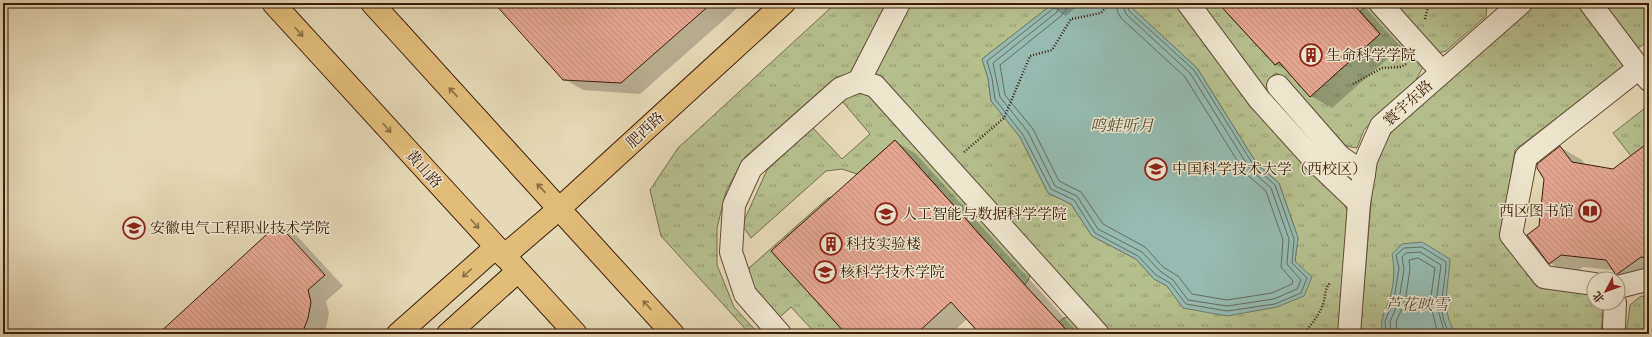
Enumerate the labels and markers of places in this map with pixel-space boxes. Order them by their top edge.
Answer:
building icon: 生命科学学院 [1298,42,1324,68]
place label: 生命科学学院 [1326,46,1416,64]
school or university icon: 中国科学技术大学（西校区） [1143,156,1169,182]
place label: 中国科学技术大学（西校区） [1172,160,1367,178]
library icon: 西区图书馆 [1577,198,1603,224]
school or university icon: 人工智能与数据科学学院 [873,201,899,227]
place label: 西区图书馆 [1499,202,1574,220]
place label: 人工智能与数据科学学院 [902,205,1067,223]
school or university icon: 安徽电气工程职业技术学院 [121,215,147,241]
place label: 安徽电气工程职业技术学院 [150,219,330,237]
building icon: 科技实验楼 [818,231,844,257]
place label: 科技实验楼 [846,235,921,253]
school or university icon: 核科学技术学院 [812,259,838,285]
place label: 核科学技术学院 [840,263,945,281]

